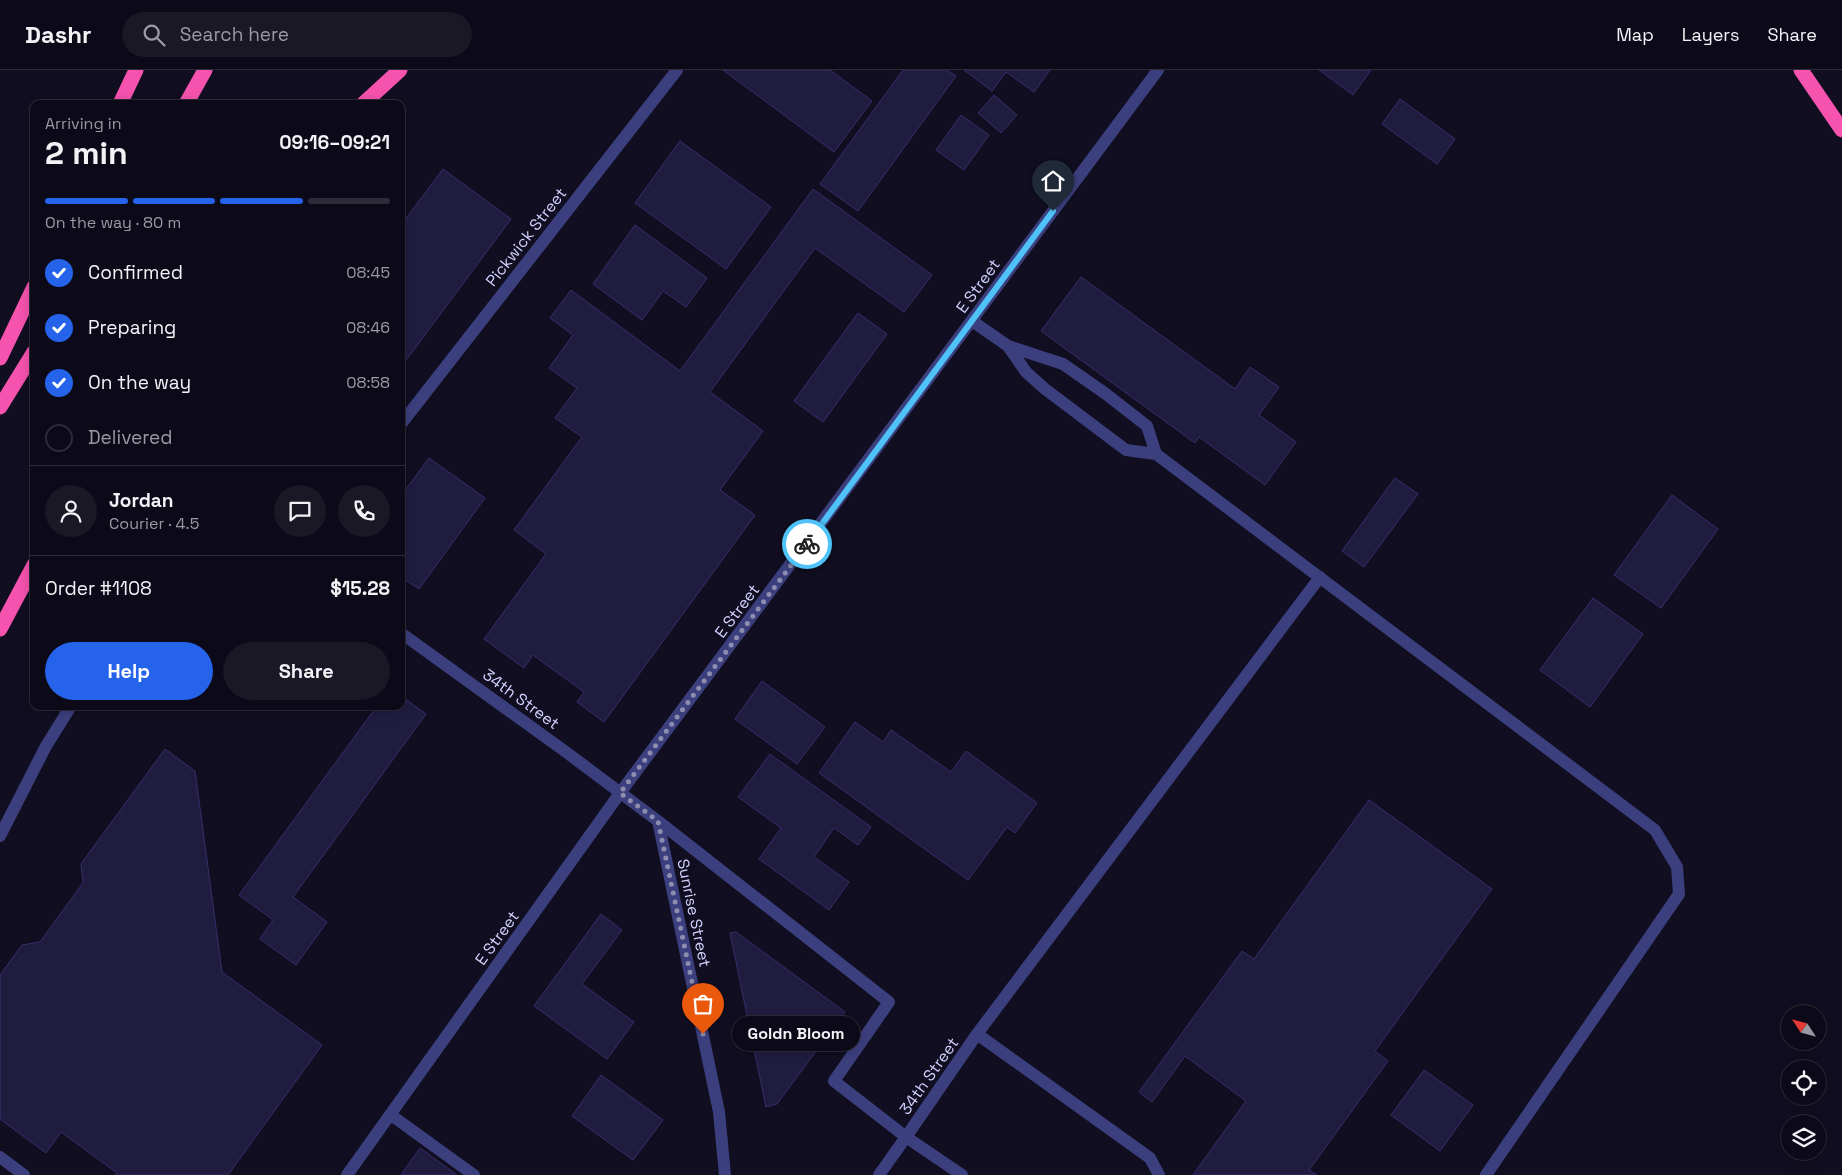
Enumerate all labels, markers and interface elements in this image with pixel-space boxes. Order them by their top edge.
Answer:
search box [122,12,472,57]
text: Dashr [25,19,92,50]
icon: search [140,21,168,49]
text: Search here [180,22,289,47]
text: Map [1616,23,1654,46]
text: Layers [1682,23,1739,46]
text: Share [1767,23,1817,46]
text: Arriving in [45,113,122,134]
text: 09:16–09:21 [279,130,390,155]
text: 2 min [45,133,128,173]
pin [1032,160,1074,211]
icon: home [1039,167,1067,195]
street label: Pickwick Street [481,183,571,291]
text: On the way · 80 m [45,212,181,233]
street label: E Street [951,255,1005,317]
icon: check [45,259,73,287]
text: Confirmed [88,260,183,285]
text: 08:45 [346,262,390,283]
icon: check [45,314,73,342]
text: Preparing [88,315,176,340]
text: 08:46 [346,317,390,338]
icon: check [45,369,73,397]
text: On the way [88,370,191,395]
text: 08:58 [346,372,390,393]
text: Delivered [88,425,173,450]
button: person [45,485,97,537]
button: chat [274,485,326,537]
button: phone [338,485,390,537]
text: Jordan [109,488,174,513]
text: Courier · 4.5 [109,513,199,534]
courier [782,519,832,569]
icon: bike [793,530,821,558]
text: Order #1108 [45,576,152,601]
text: $15.28 [330,576,390,601]
street label: E Street [710,580,764,642]
button: Help [45,642,213,700]
button: Share [223,642,390,700]
street label: 34th Street [478,664,564,734]
street label: Sunrise Street [672,857,716,969]
street label: E Street [470,907,524,969]
pin [682,983,724,1034]
icon: bag [689,990,717,1018]
north arrow [1781,1005,1826,1050]
map controls [1781,1005,1826,1160]
callout: Goldn Bloom [733,1016,860,1052]
text: Goldn Bloom [748,1023,844,1044]
street label: 34th Street [895,1033,963,1119]
button: locate [1781,1060,1826,1105]
button: layers [1781,1115,1826,1160]

